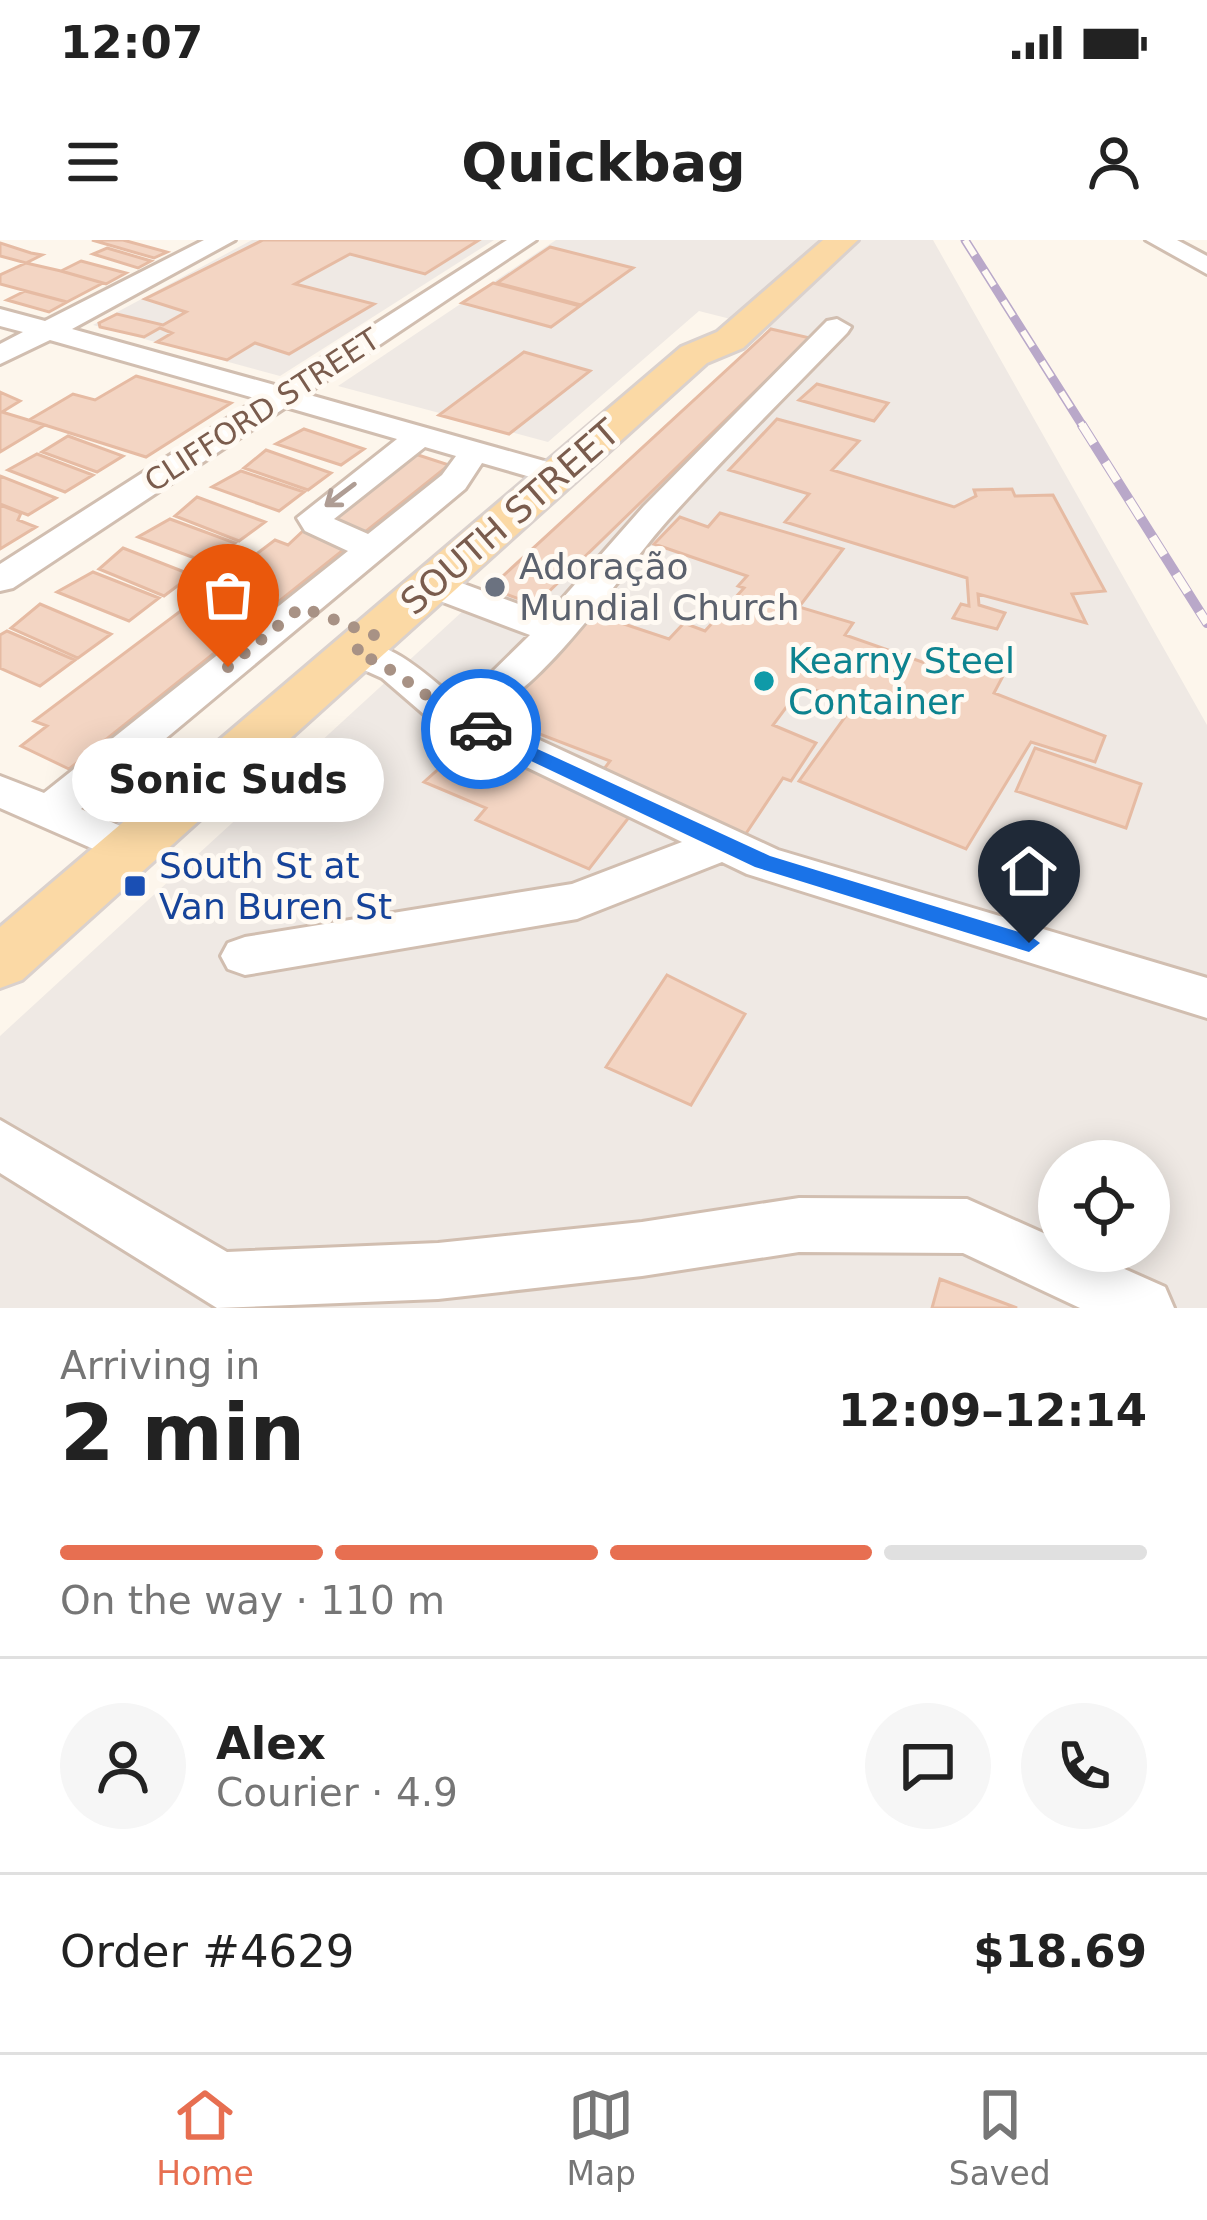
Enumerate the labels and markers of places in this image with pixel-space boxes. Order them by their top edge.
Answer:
pin [177,544,279,667]
place label: Adoração Mundial Church [519,546,799,628]
marker: Adoração Mundial Church [482,574,508,600]
place label: Kearny Steel Container [788,640,1015,722]
marker: Kearny Steel Container [751,668,777,694]
callout: Sonic Suds [72,739,384,823]
pin [978,820,1080,943]
place label: South St at Van Buren St [159,845,392,927]
marker: South St at Van Buren St [122,873,148,899]

